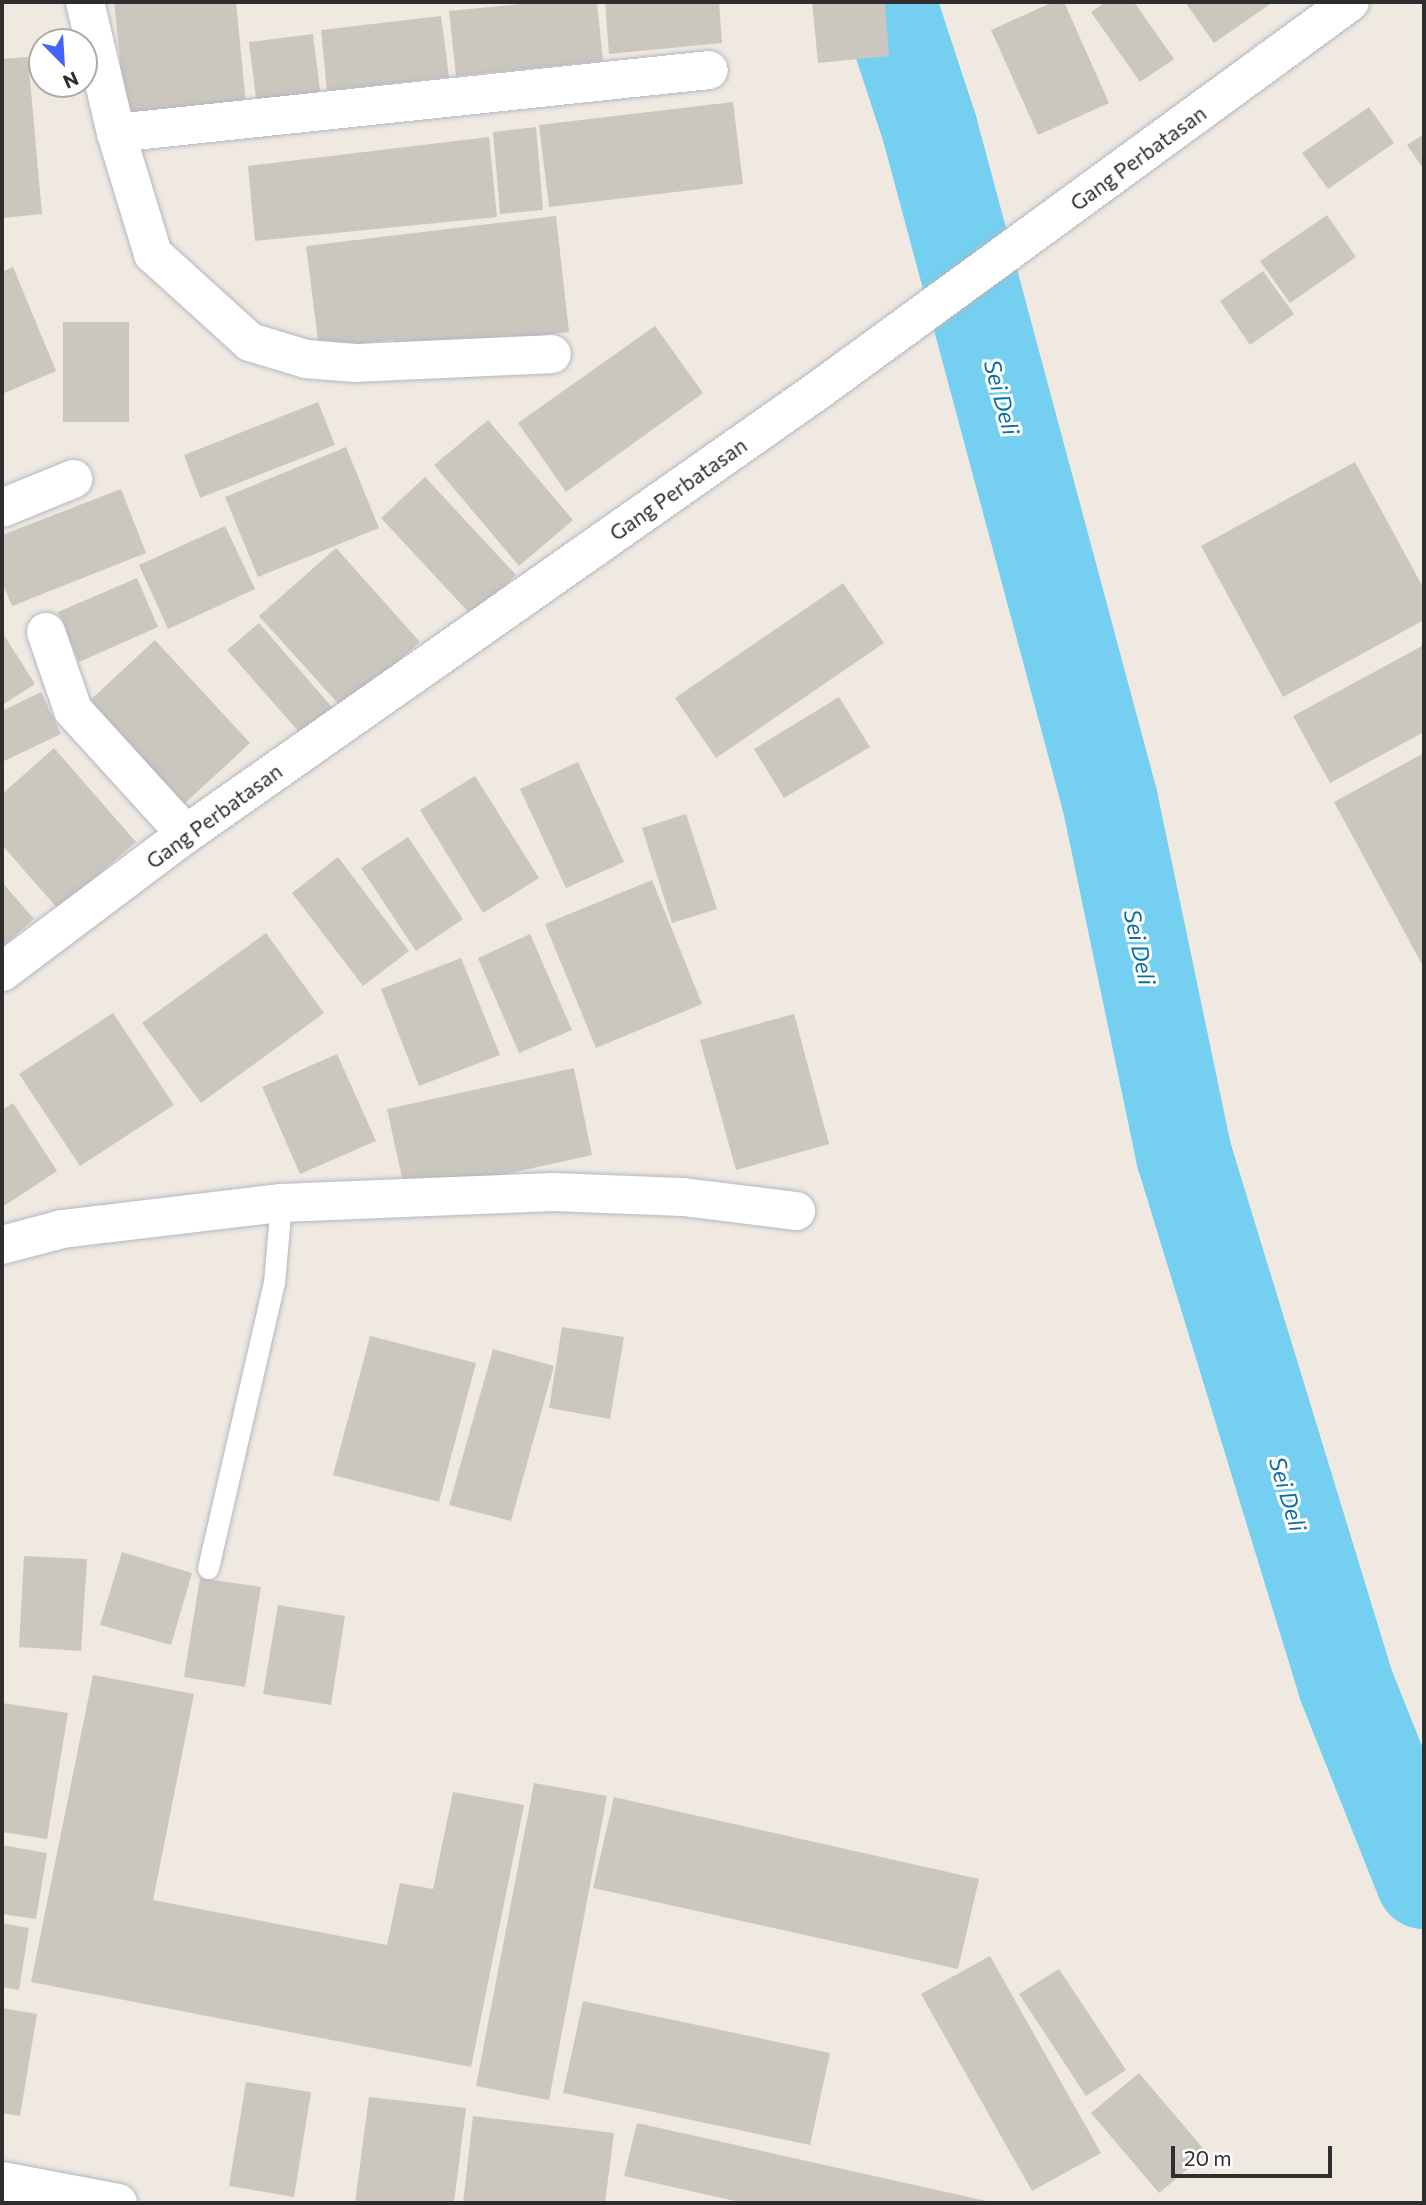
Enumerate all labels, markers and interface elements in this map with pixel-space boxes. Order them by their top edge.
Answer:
north arrow [28,28,98,98]
text: N [60,67,82,94]
street label: Gang Perbatasan [1065,100,1211,216]
water label: Sei Deli [979,356,1025,438]
street label: Gang Perbatasan [605,432,751,546]
street label: Gang Perbatasan [141,758,287,874]
water label: Sei Deli [1119,907,1161,987]
water label: Sei Deli [1264,1453,1312,1535]
scale bar [1174,2132,1335,2176]
text: 20 m [1184,2145,1232,2170]

